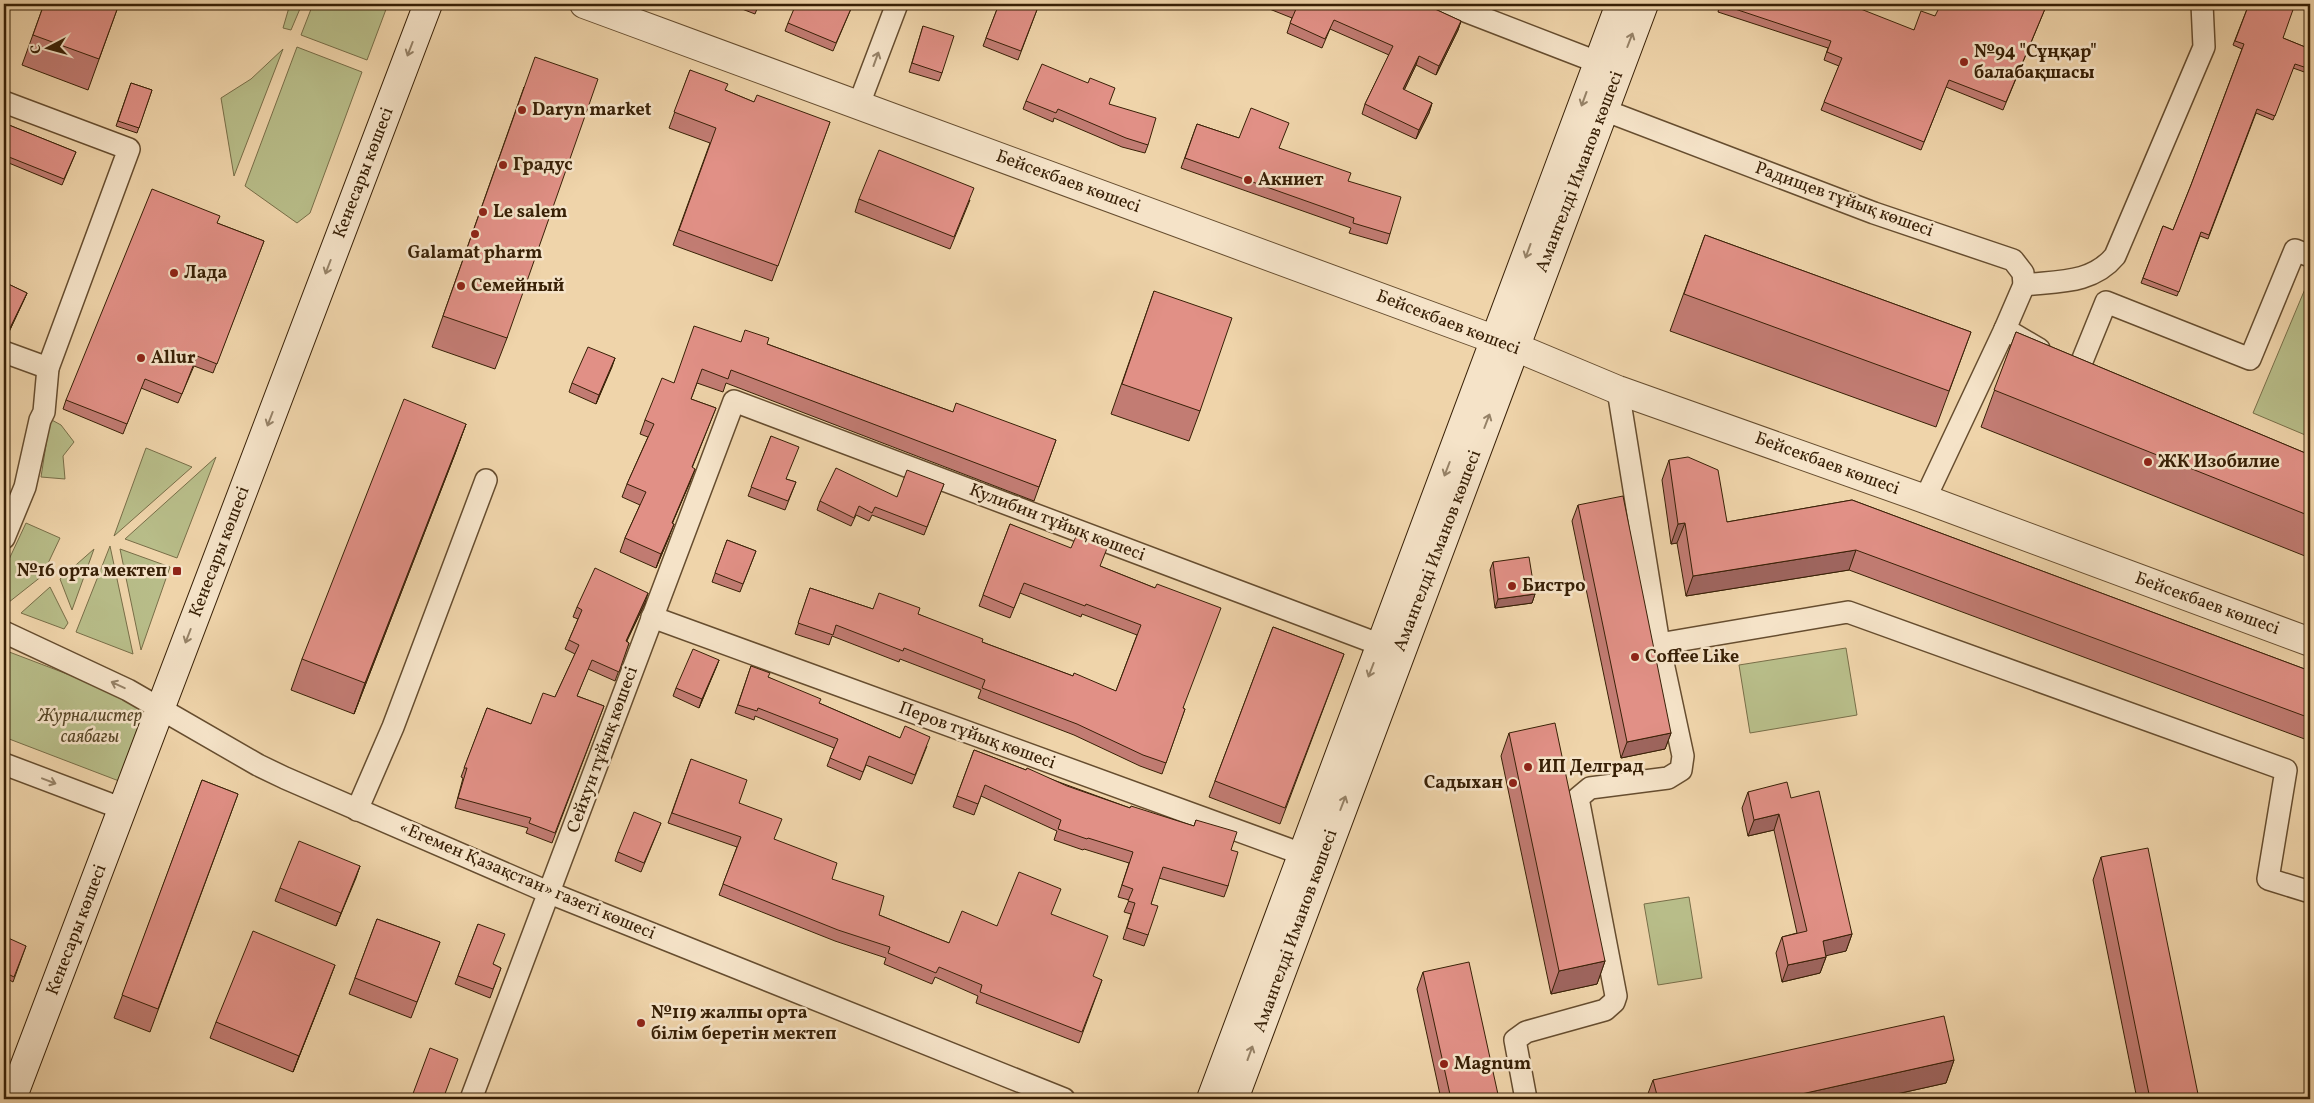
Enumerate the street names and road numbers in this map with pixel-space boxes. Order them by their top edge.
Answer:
street label: Амангелді Иманов көшесі [1530,68,1630,276]
street label: Кенесары көшесі [328,104,400,242]
street label: Бейсекбаев көшесі [992,144,1144,220]
street label: Радищев тұйық көшесі [1751,156,1937,244]
street label: Бейсекбаев көшесі [1372,284,1524,362]
street label: Бейсекбаев көшесі [1751,426,1903,502]
street label: Амангелді Иманов көшесі [1388,447,1488,655]
street label: Кулибин тұйық көшесі [965,478,1149,568]
street label: Кенесары көшесі [184,483,256,621]
street label: Бейсекбаев көшесі [2131,566,2283,642]
street label: Сейхун тұйық көшесі [561,663,645,837]
street label: Перов тұйық көшесі [895,696,1059,776]
street label: «Егемен Қазақстан» газеті көшесі [395,816,659,946]
street label: Амангелді Иманов көшесі [1248,826,1344,1036]
street label: Кенесары көшесі [41,861,113,999]

